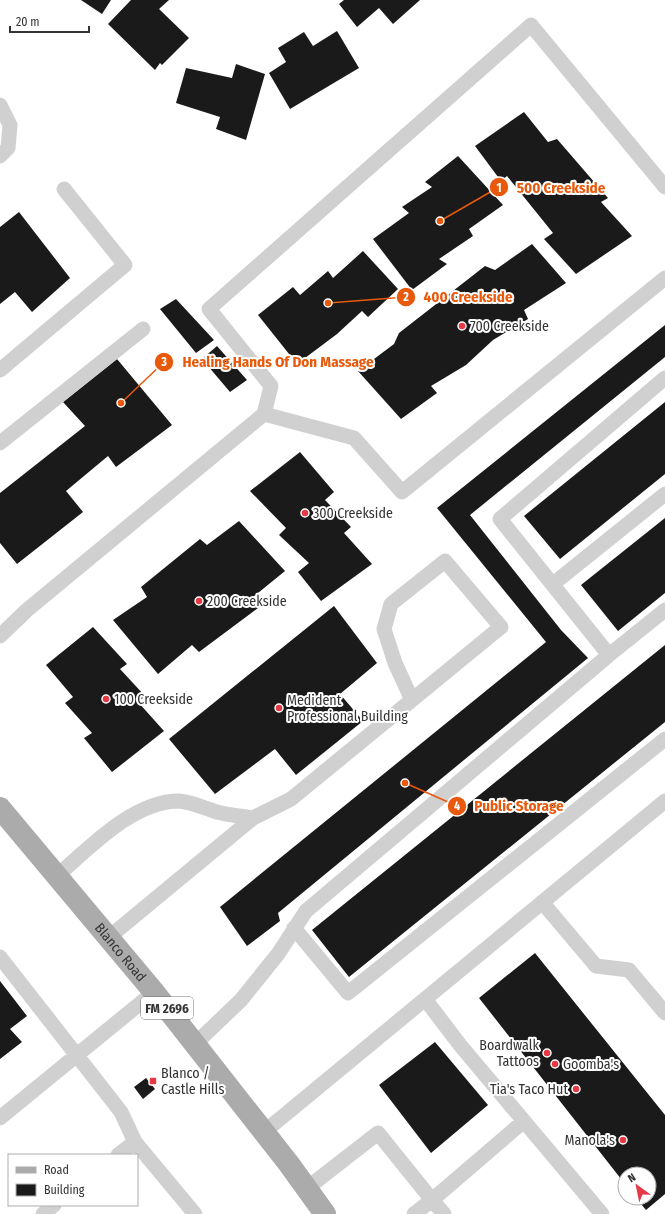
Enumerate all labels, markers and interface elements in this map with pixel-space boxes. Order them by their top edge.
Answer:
scale bar [10,8,89,34]
text: 20 m [16,15,40,29]
callout: 500 Creekside [489,174,614,201]
text: 500 Creekside [517,179,606,197]
text: 1 [496,181,502,195]
callout: 400 Creekside [396,283,521,310]
text: 400 Creekside [424,288,513,306]
text: 2 [402,290,409,304]
place label: 700 Creekside [470,318,549,335]
marker: 700 Creekside [457,321,467,331]
callout: Healing Hands Of Don Massage [154,348,381,375]
text: Healing Hands Of Don Massage [182,353,374,371]
text: 3 [160,355,167,369]
place label: 300 Creekside [313,505,393,522]
marker: 300 Creekside [300,508,310,518]
place label: 200 Creekside [207,593,287,610]
marker: 200 Creekside [194,596,204,606]
place label: 100 Creekside [114,691,193,708]
place label: Medident Professional Building [287,692,408,725]
marker: 100 Creekside [101,694,111,704]
marker: Medident Professional Building [274,703,284,713]
callout: Public Storage [447,792,572,819]
text: Public Storage [474,797,564,815]
text: 4 [454,799,460,813]
street label: Blanco Road [91,919,150,985]
road number: FM 2696 [141,997,193,1019]
place label: Boardwalk Tattoos [479,1037,539,1070]
marker: Boardwalk Tattoos [542,1048,552,1058]
place label: Goomba's [563,1056,619,1073]
marker: Goomba's [550,1059,560,1069]
place label: Blanco / Castle Hills [161,1065,224,1098]
marker: Blanco / Castle Hills [148,1076,158,1086]
place label: Tia's Taco Hut [490,1081,568,1098]
marker: Tia's Taco Hut [571,1084,581,1094]
place label: Manola's [564,1132,615,1149]
marker: Manola's [618,1135,628,1145]
legend [8,1154,138,1206]
text: Road [44,1163,69,1177]
north arrow [617,1166,657,1206]
text: N [626,1171,638,1185]
text: Building [44,1183,85,1197]

